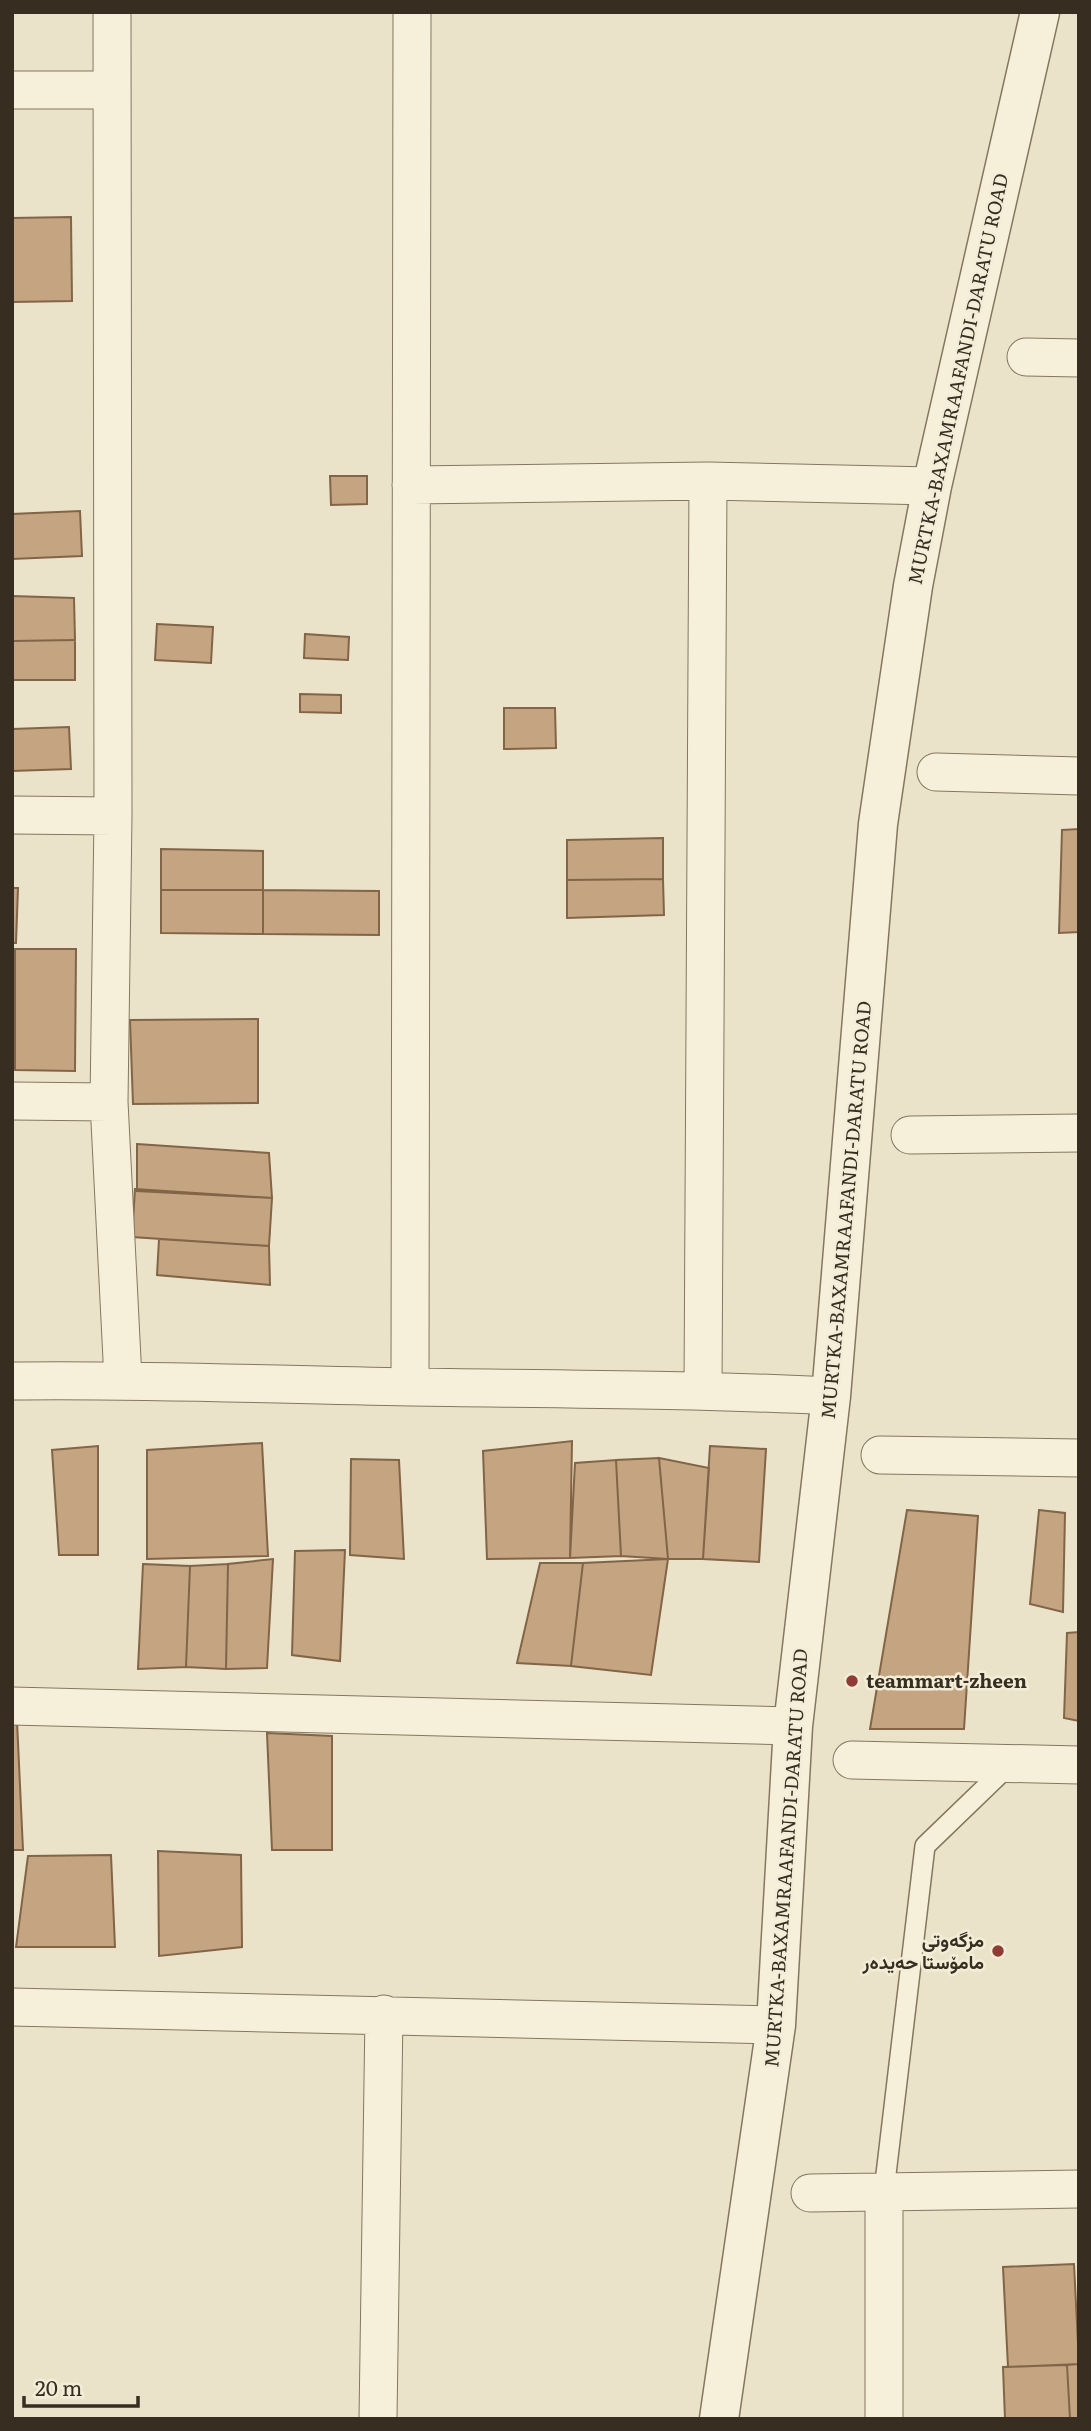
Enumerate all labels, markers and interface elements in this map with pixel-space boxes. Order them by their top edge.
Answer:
street label: MURTKA-BAXAMRAAFANDI-DARATU ROAD [900,171,1014,587]
street label: MURTKA-BAXAMRAAFANDI-DARATU ROAD [813,1000,877,1420]
street label: MURTKA-BAXAMRAAFANDI-DARATU ROAD [756,1648,814,2068]
place label: teammart-zheen [866,1666,1027,1694]
marker: teammart-zheen [844,1673,860,1689]
place label: مزگەوتی مامۆستا حەیدەر [862,1925,984,1975]
marker: مزگەوتی مامۆستا حەیدەر [990,1943,1006,1959]
scale bar [24,2364,138,2408]
text: 20 m [35,2371,82,2402]

